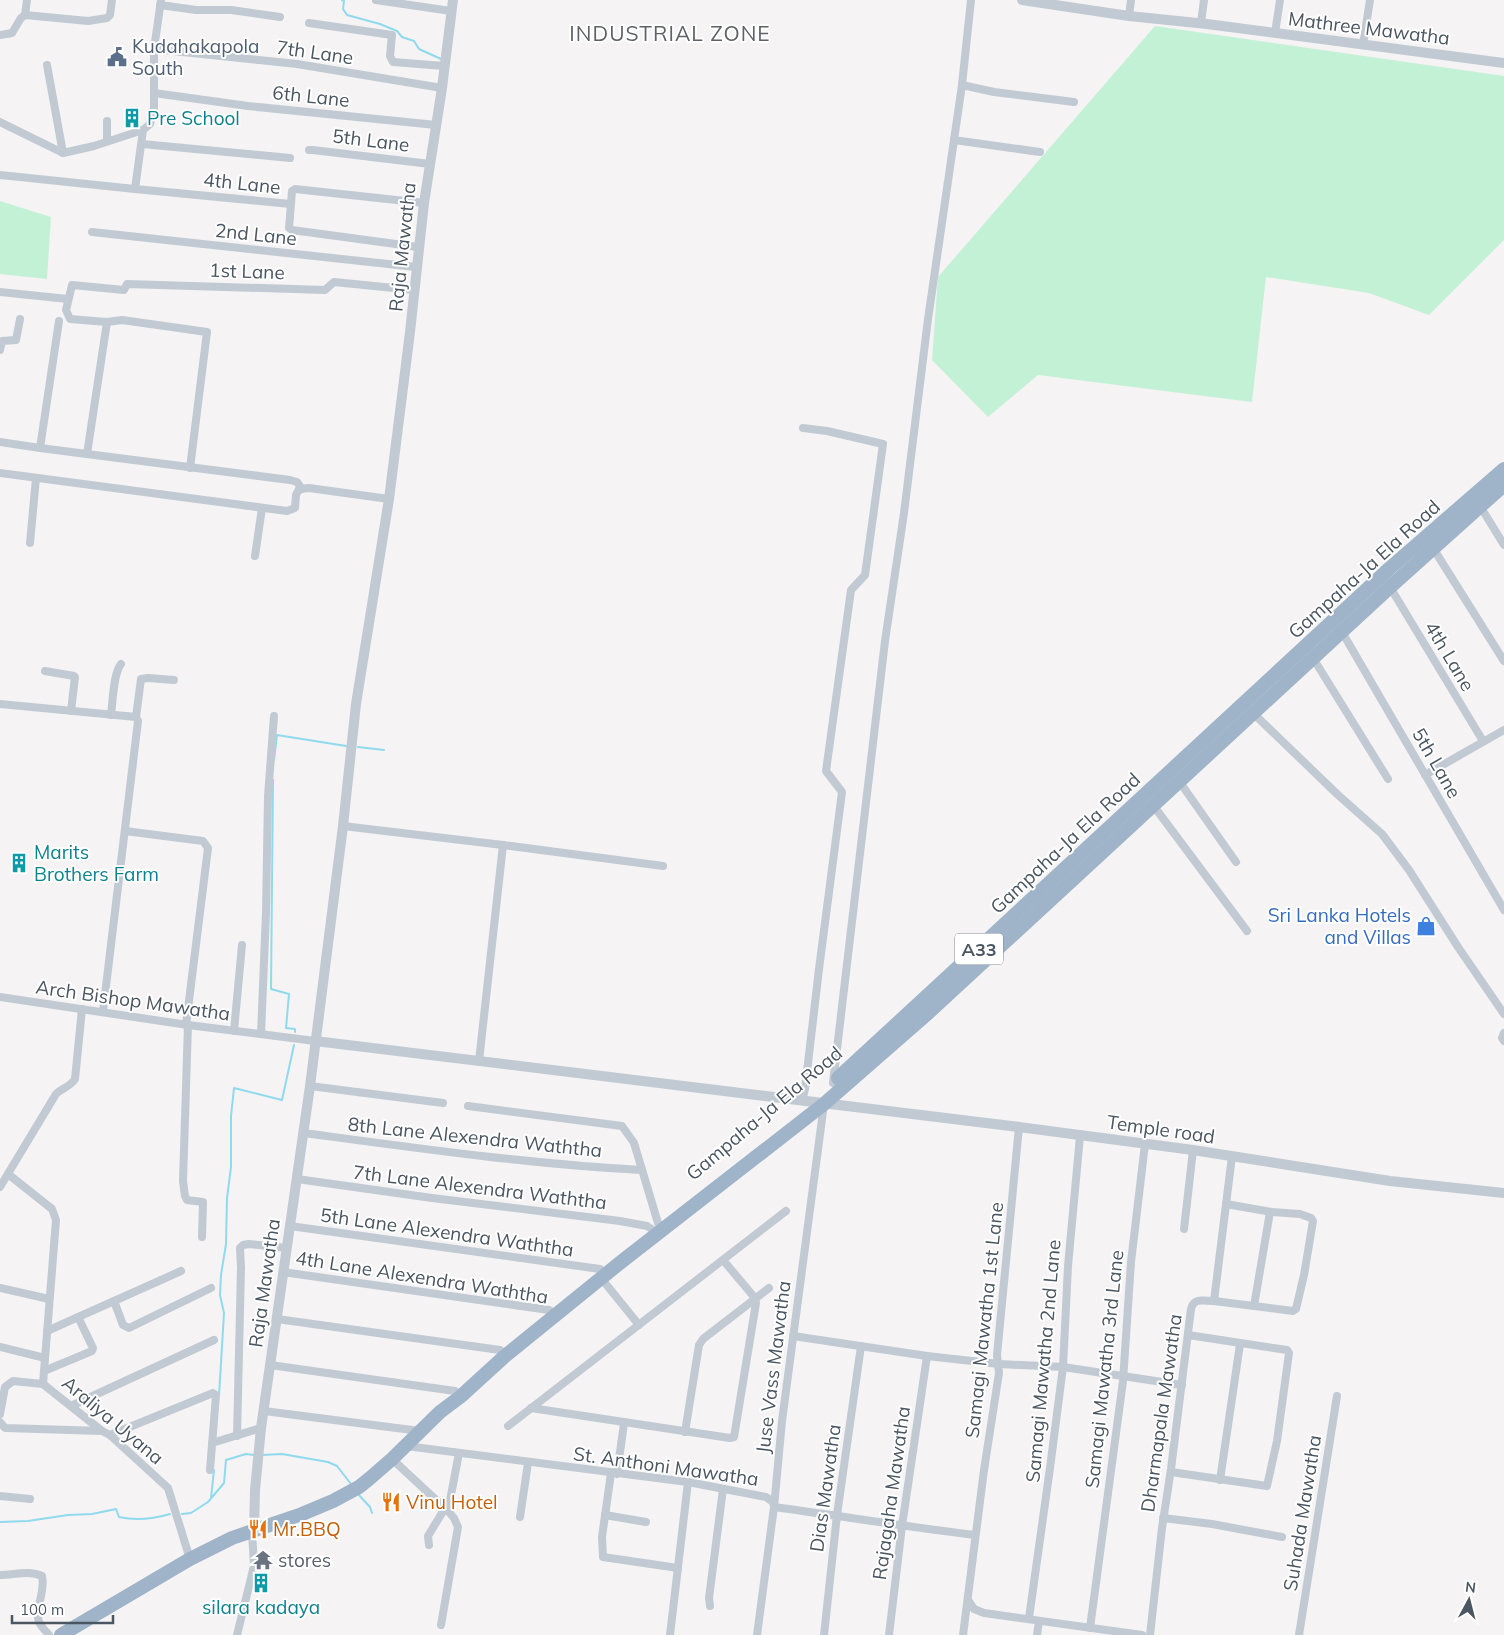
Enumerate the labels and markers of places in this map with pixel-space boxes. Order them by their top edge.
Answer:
place label: Kudahakapola South [132,34,259,80]
public building icon: Kudahakapola South [106,46,128,68]
place label: Pre School [147,106,240,130]
building icon: Pre School [121,107,143,129]
place label: Marits Brothers Farm [34,840,159,886]
building icon: Marits Brothers Farm [8,852,30,874]
place label: Sri Lanka Hotels and Villas [1268,903,1411,949]
shop icon: Sri Lanka Hotels and Villas [1415,915,1437,937]
place label: Vinu Hotel [406,1490,498,1514]
restaurant icon: Vinu Hotel [380,1491,402,1513]
place label: Mr.BBQ [273,1517,341,1541]
restaurant icon: Mr.BBQ [247,1518,269,1540]
place label: stores [278,1548,331,1572]
temple icon: stores [252,1549,274,1571]
building icon: silara kadaya [250,1572,272,1594]
place label: silara kadaya [202,1595,320,1619]

